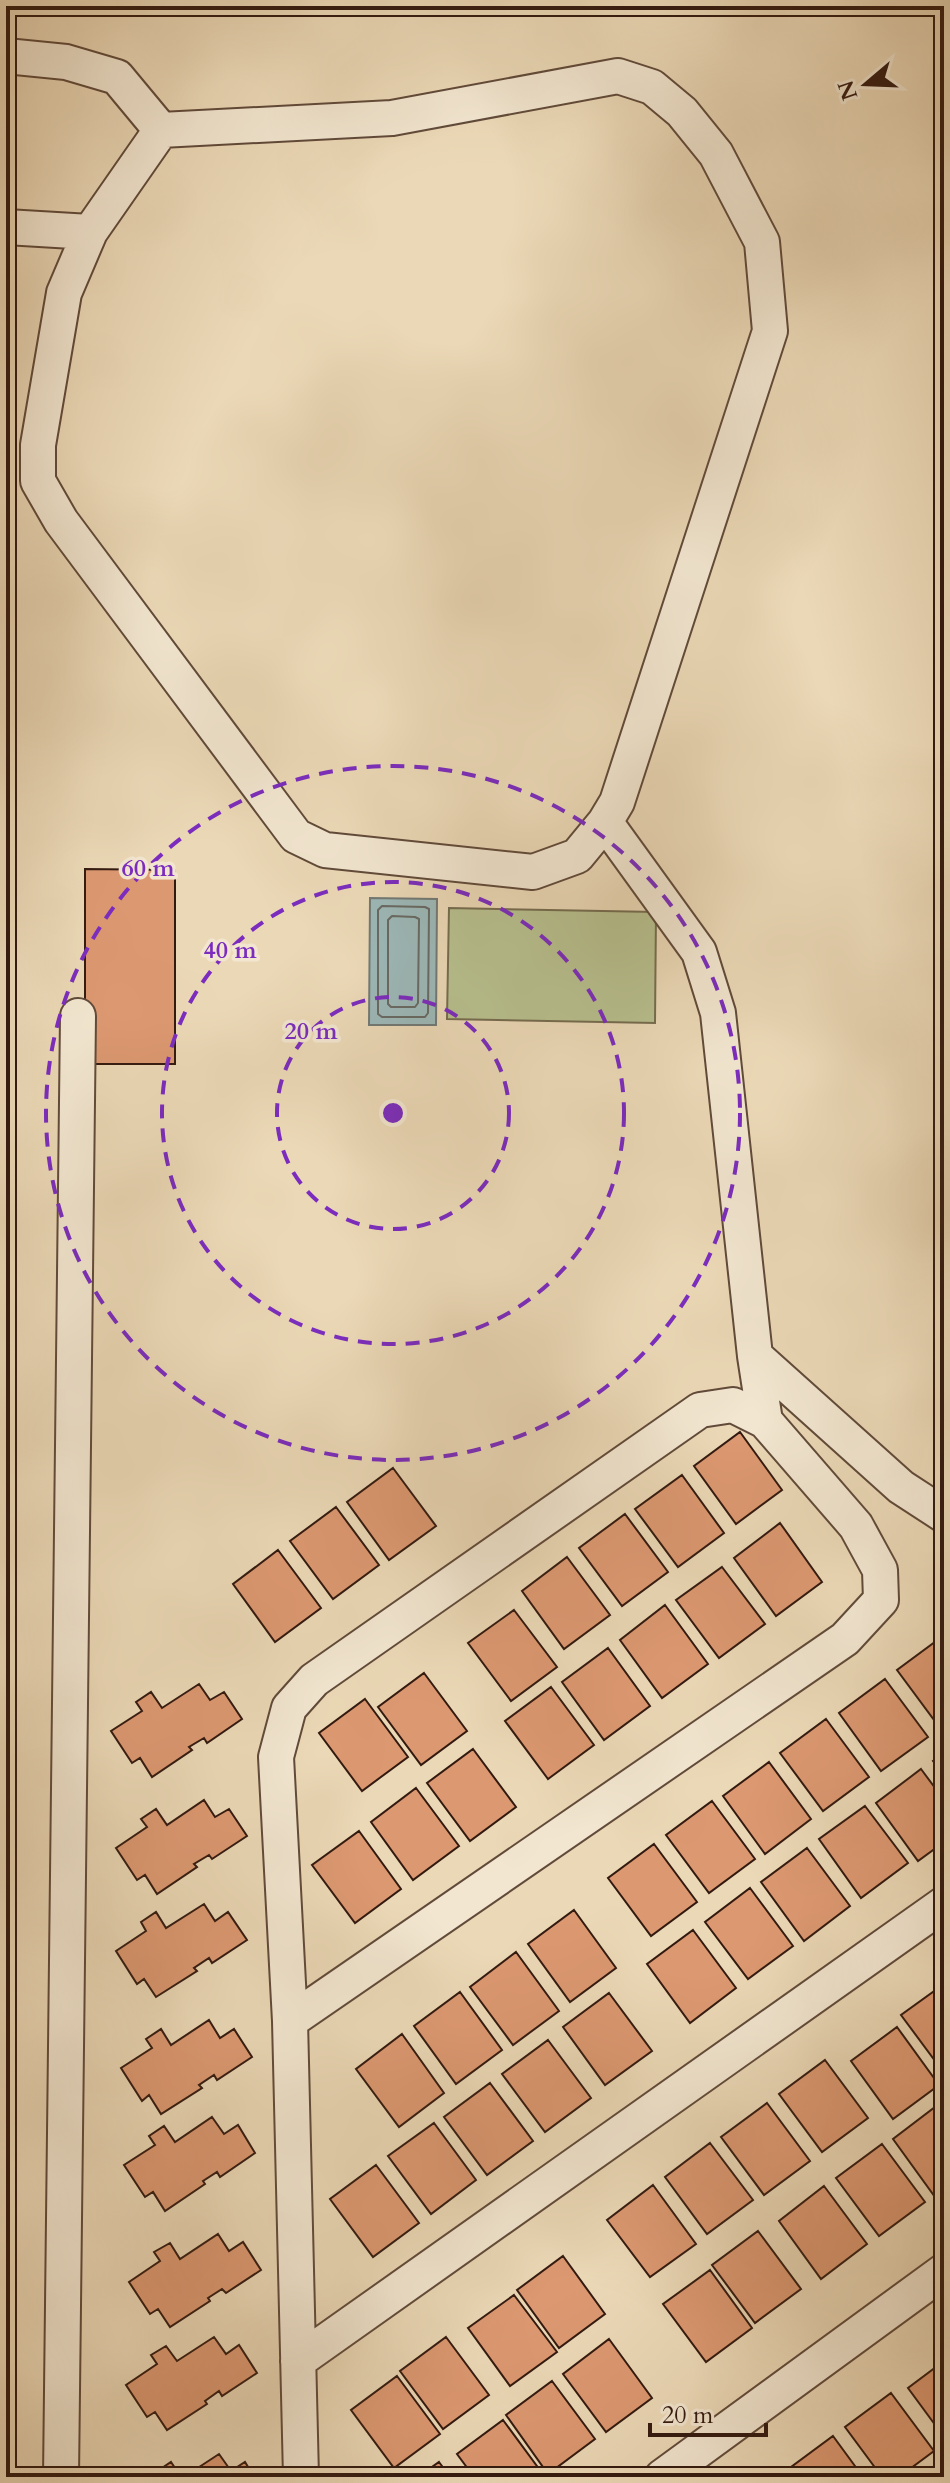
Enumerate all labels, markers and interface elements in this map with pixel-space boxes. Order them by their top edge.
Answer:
north arrow [826,44,906,124]
text: N [831,76,865,104]
text: 60 m [121,852,175,885]
text: 40 m [203,934,257,967]
text: 20 m [284,1015,338,1048]
centre of rings [379,1099,407,1127]
scale bar [650,2387,766,2437]
text: 20 m [662,2399,714,2432]

